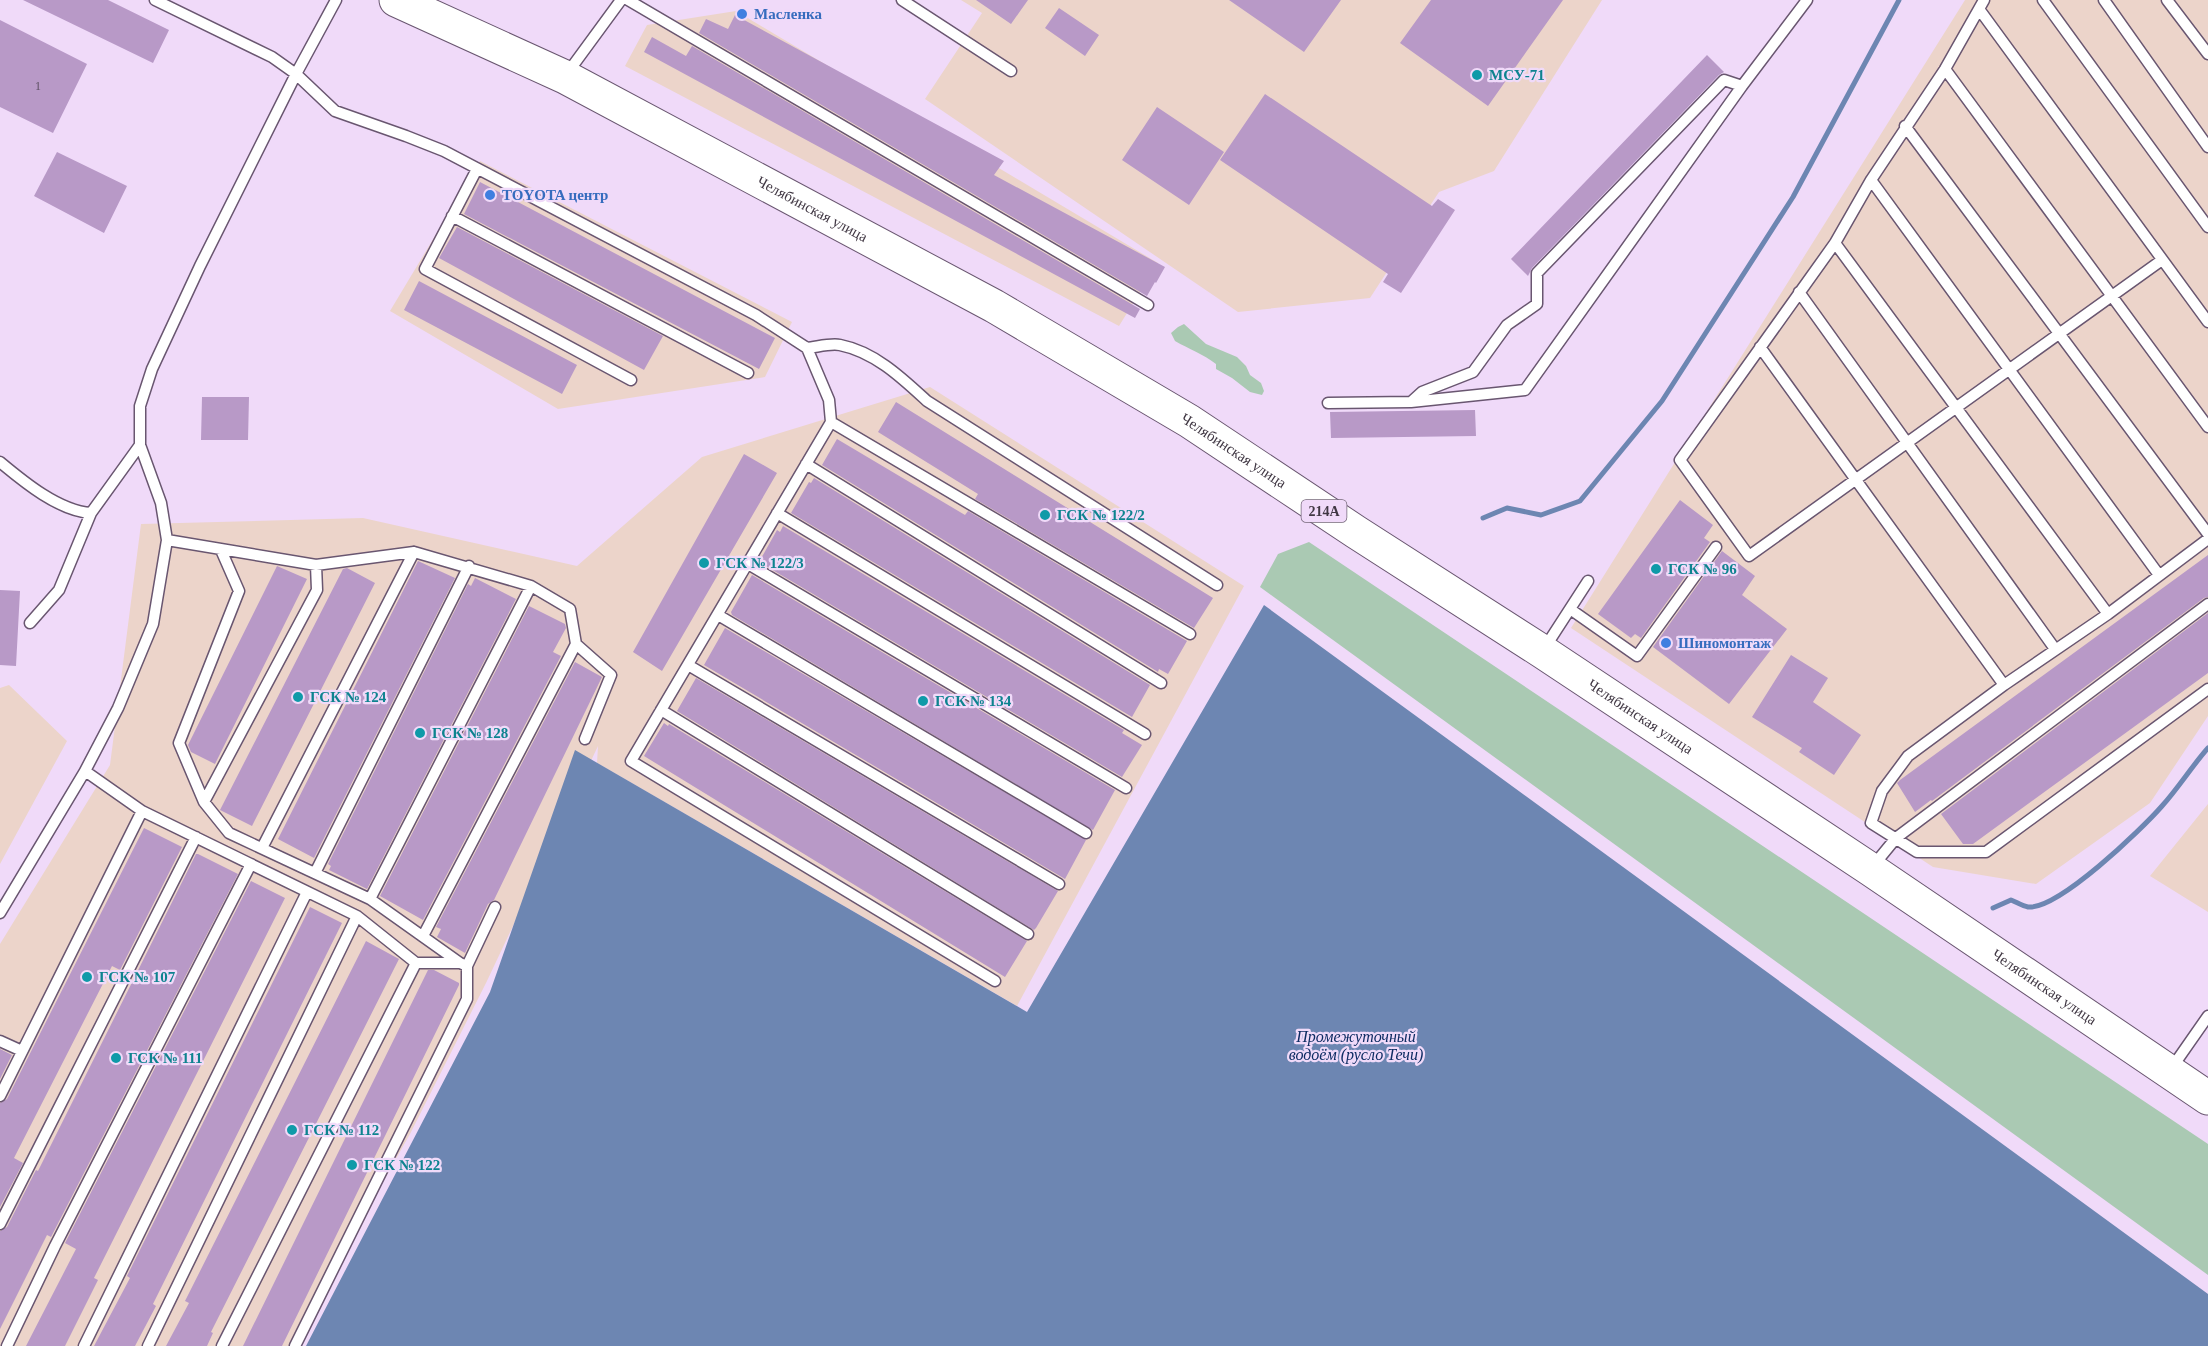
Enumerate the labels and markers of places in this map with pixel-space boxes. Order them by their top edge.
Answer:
place label: Масленка [754,6,822,22]
marker: Масленка [735,7,749,21]
place label: МСУ-71 [1489,67,1545,83]
marker: МСУ-71 [1470,68,1484,82]
place label: TOYOTA центр [502,187,608,203]
marker: TOYOTA центр [483,188,497,202]
place label: ГСК № 122/2 [1057,507,1145,523]
marker: ГСК № 122/2 [1038,508,1052,522]
place label: ГСК № 122/3 [716,555,804,571]
marker: ГСК № 122/3 [697,556,711,570]
place label: ГСК № 96 [1668,561,1737,577]
marker: ГСК № 96 [1649,562,1663,576]
place label: Шиномонтаж [1678,635,1771,651]
marker: Шиномонтаж [1659,636,1673,650]
place label: ГСК № 124 [310,689,387,705]
marker: ГСК № 124 [291,690,305,704]
place label: ГСК № 134 [935,693,1012,709]
marker: ГСК № 134 [916,694,930,708]
place label: ГСК № 128 [432,725,508,741]
marker: ГСК № 128 [413,726,427,740]
place label: ГСК № 107 [99,969,176,985]
marker: ГСК № 107 [80,970,94,984]
place label: ГСК № 111 [128,1050,202,1066]
marker: ГСК № 111 [109,1051,123,1065]
place label: ГСК № 112 [304,1122,379,1138]
marker: ГСК № 112 [285,1123,299,1137]
place label: ГСК № 122 [364,1157,440,1173]
marker: ГСК № 122 [345,1158,359,1172]

